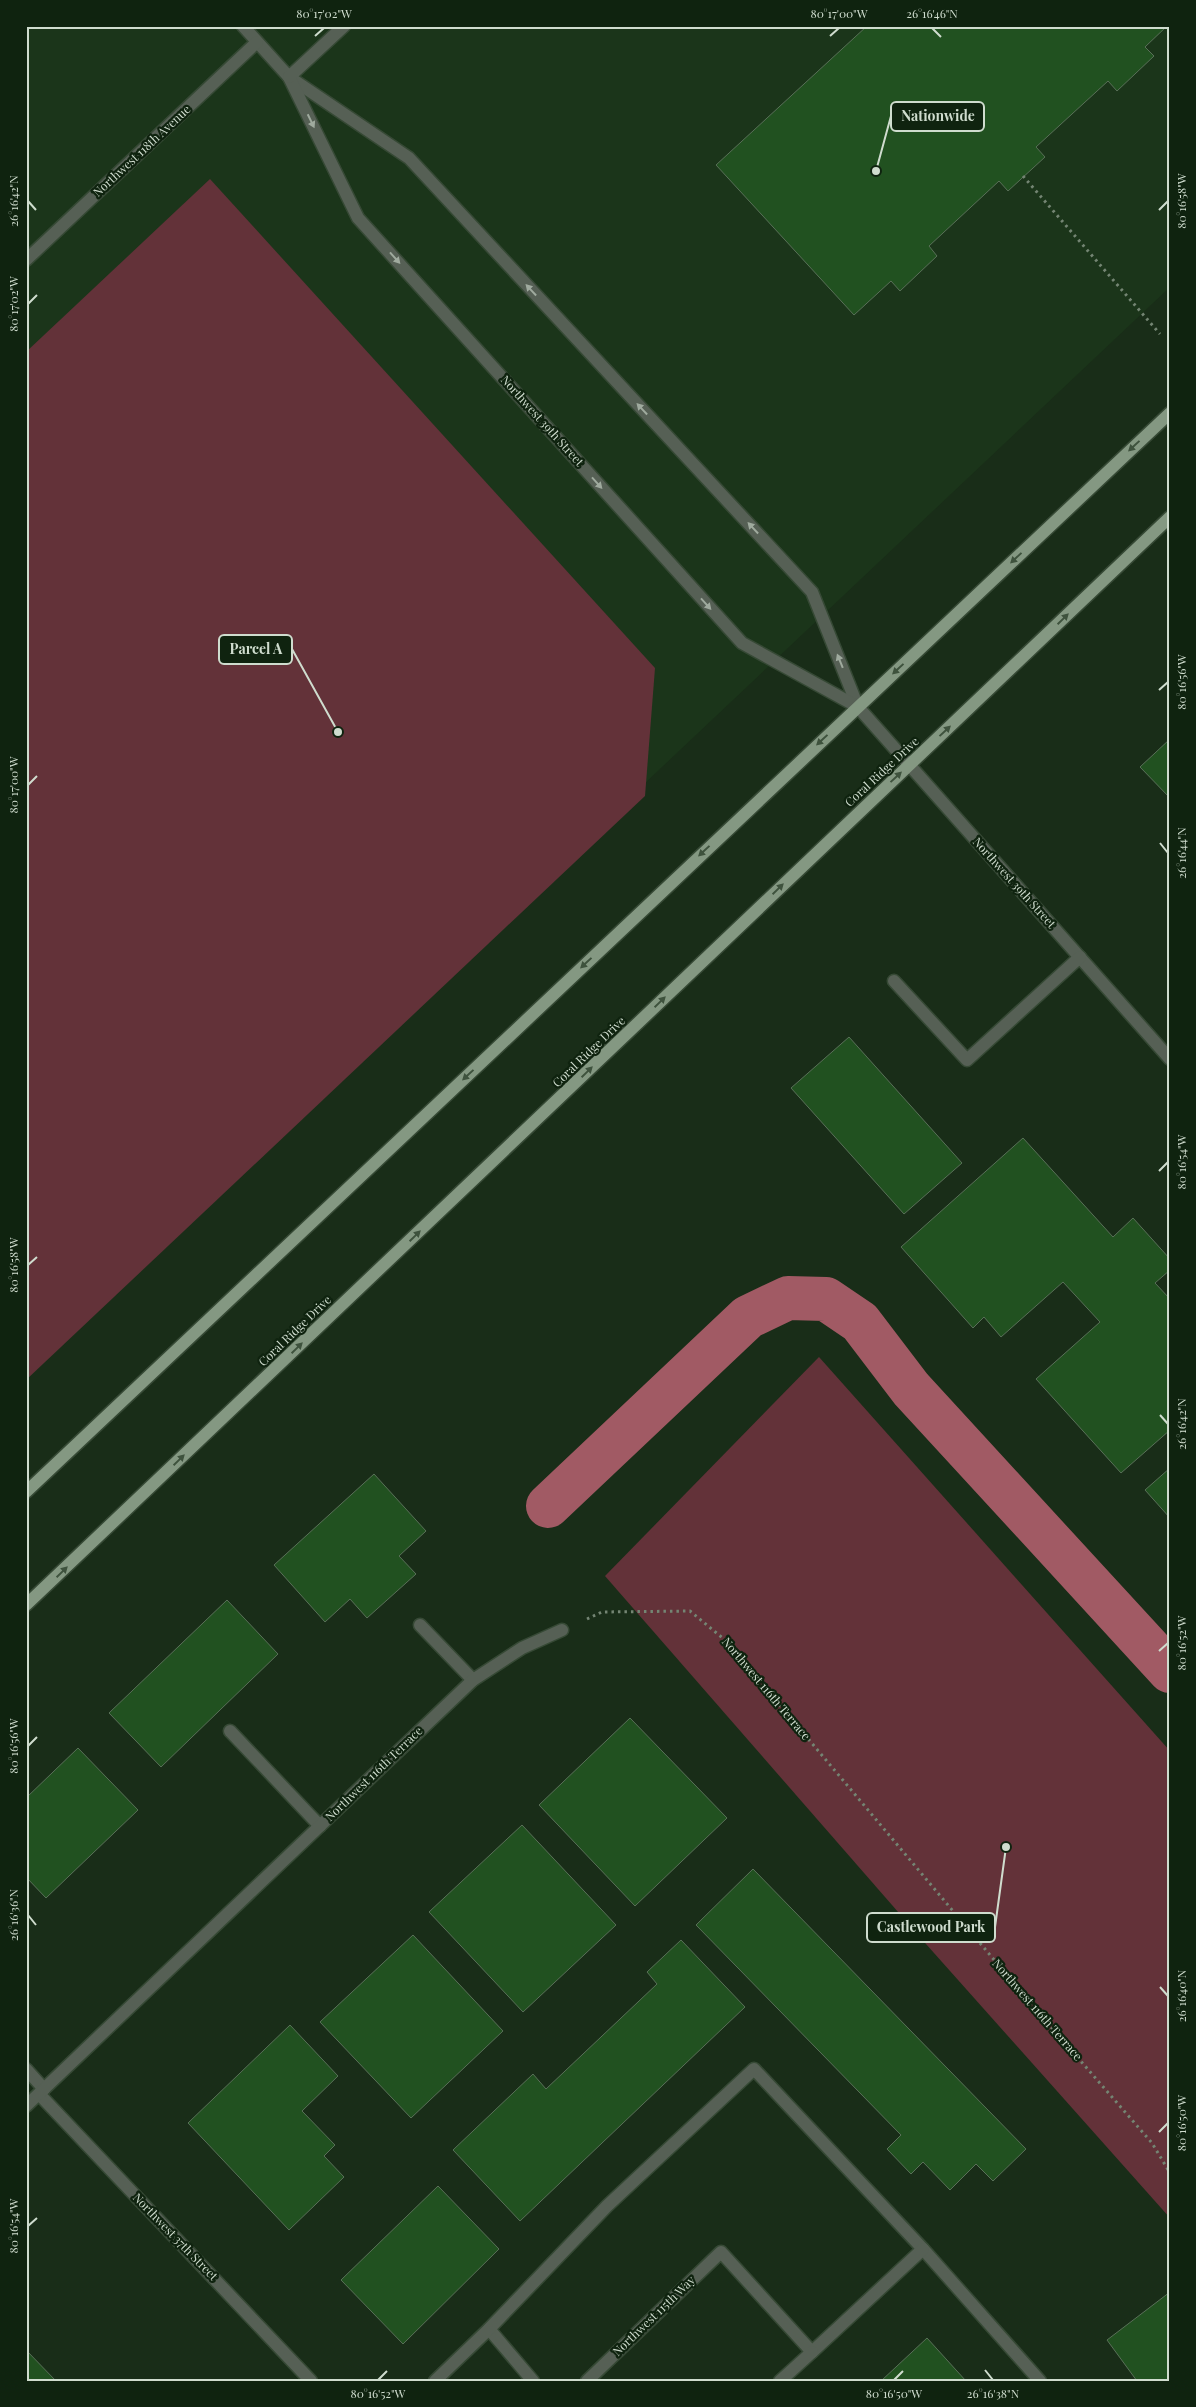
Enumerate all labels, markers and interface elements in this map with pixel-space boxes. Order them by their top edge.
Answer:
text: 80°17'02"W [296,5,352,21]
text: 80°17'00"W [810,5,868,21]
text: 26°16'46"N [906,5,958,21]
street label: Northwest 118th Avenue [89,101,193,200]
callout: Nationwide [891,102,984,131]
text: Nationwide [901,106,975,125]
one-way arrow [307,114,315,128]
text: 80°16'58"W [1173,173,1189,229]
text: 26°16'42"N [5,175,21,227]
one-way arrow [389,252,400,265]
text: 80°17'02"W [5,276,21,332]
one-way arrow [525,284,537,296]
street label: Northwest 39th Street [498,371,588,470]
one-way arrow [636,403,648,415]
one-way arrow [1129,440,1141,452]
one-way arrow [591,476,603,488]
one-way arrow [747,521,758,534]
one-way arrow [1011,552,1023,564]
one-way arrow [700,597,712,609]
one-way arrow [1057,613,1069,625]
callout: Parcel A [219,635,292,664]
text: Parcel A [230,639,283,658]
one-way arrow [836,654,843,669]
text: 80°16'56"W [1173,654,1189,710]
one-way arrow [892,663,904,675]
one-way arrow [939,725,951,737]
street label: Coral Ridge Drive [841,733,922,810]
one-way arrow [817,734,829,746]
text: 80°17'00"W [5,756,21,814]
one-way arrow [889,771,901,783]
text: 26°16'44"N [1173,827,1189,879]
street label: Northwest 39th Street [970,833,1060,932]
one-way arrow [698,845,710,857]
one-way arrow [771,883,783,895]
one-way arrow [580,957,592,969]
one-way arrow [654,996,666,1008]
street label: Coral Ridge Drive [548,1012,628,1090]
one-way arrow [581,1066,593,1078]
one-way arrow [462,1069,474,1081]
text: 80°16'54"W [1173,1134,1189,1189]
one-way arrow [409,1230,421,1242]
text: 80°16'58"W [5,1237,21,1293]
street label: Coral Ridge Drive [254,1291,334,1369]
one-way arrow [291,1342,303,1354]
text: 26°16'42"N [1173,1398,1189,1450]
one-way arrow [173,1454,185,1466]
one-way arrow [55,1566,67,1578]
text: 80°16'52"W [1173,1615,1189,1670]
street label: Northwest 116th Terrace [719,1634,815,1743]
text: 80°16'56"W [5,1718,21,1774]
street label: Northwest 116th Terrace [321,1723,425,1824]
text: 26°16'36"N [5,1888,21,1941]
callout: Castlewood Park [867,1913,995,1942]
text: Castlewood Park [877,1917,986,1936]
street label: Northwest 116th Terrace [989,1955,1086,2064]
text: 26°16'40"N [1173,1969,1189,2022]
text: 80°16'50"W [1173,2095,1189,2151]
street label: Northwest 37th Street [130,2189,222,2284]
text: 80°16'54"W [5,2198,21,2253]
street label: Northwest 115th Way [609,2272,698,2359]
text: 80°16'52"W [351,2385,406,2401]
text: 80°16'50"W [866,2385,922,2401]
text: 26°16'38"N [967,2385,1020,2401]

